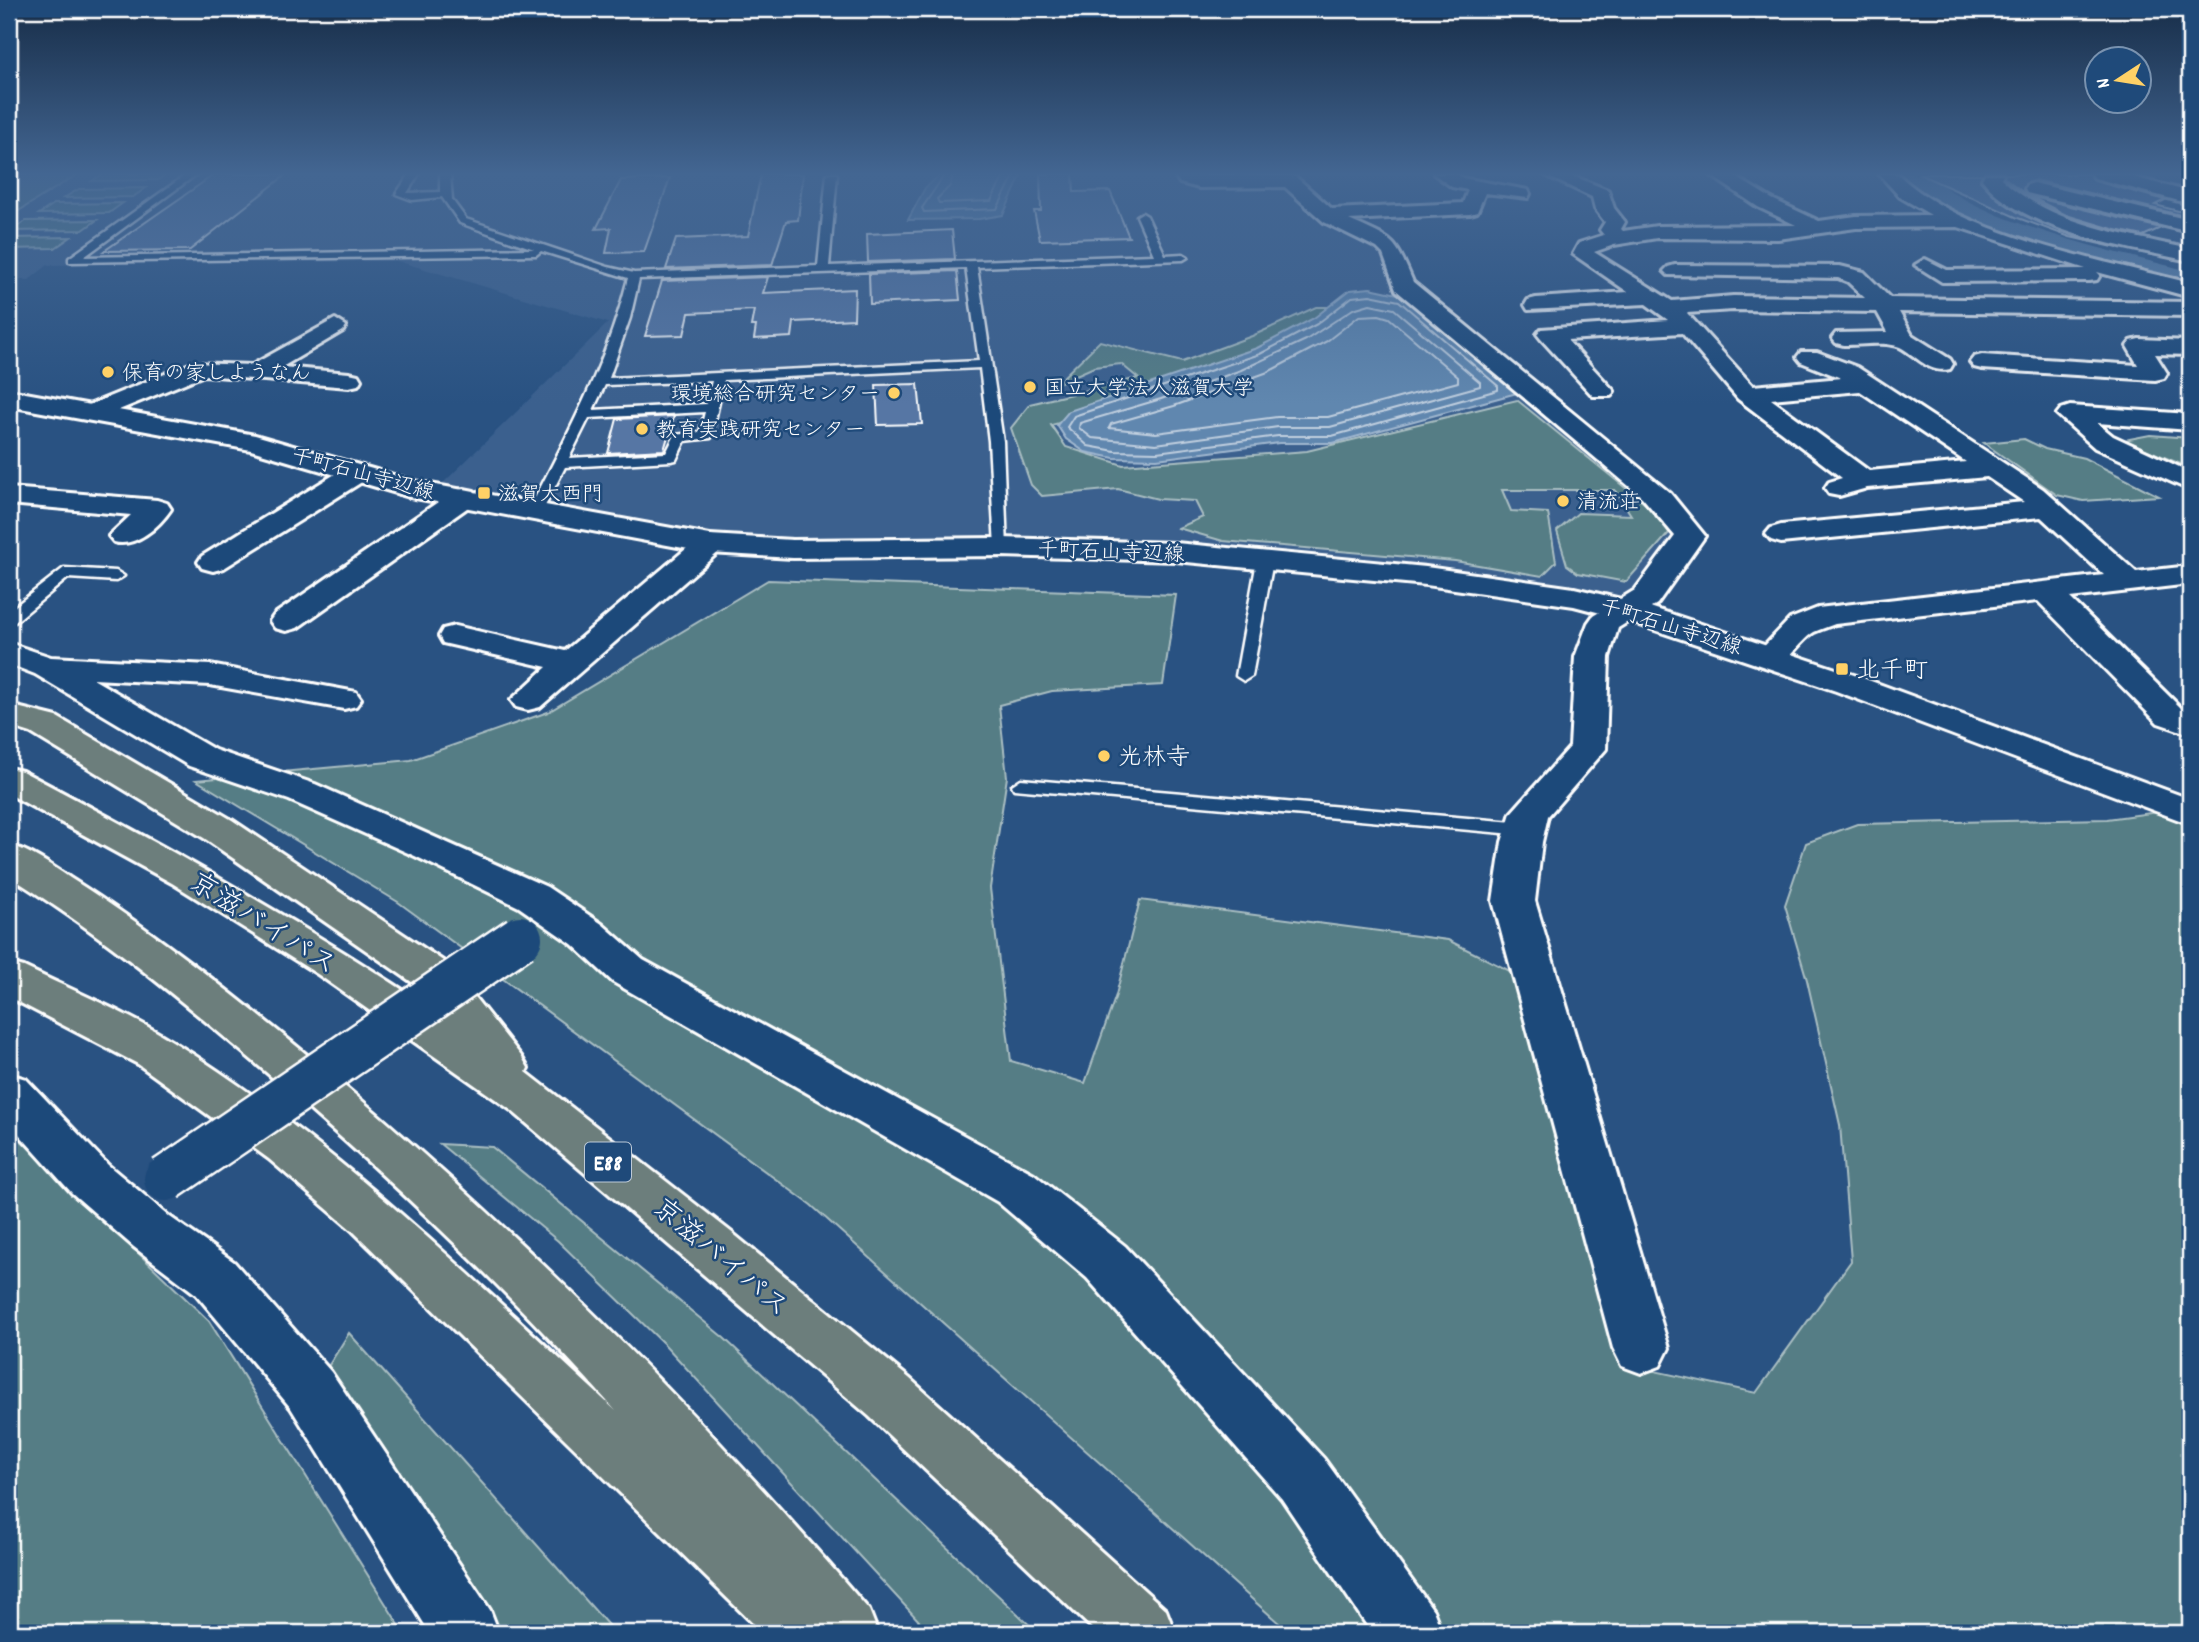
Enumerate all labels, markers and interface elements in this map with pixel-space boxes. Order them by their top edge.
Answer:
north arrow [2084,46,2154,116]
text: N [2091,75,2119,90]
place label: 保育の家しようなん [122,360,311,390]
marker: 保育の家しようなん [100,364,116,380]
place label: 国立大学法人滋賀大学 [1044,375,1254,405]
marker: 国立大学法人滋賀大学 [1022,379,1038,395]
place label: 環境総合研究センター [671,381,880,411]
marker: 環境総合研究センター [886,385,902,401]
place label: 教育実践研究センター [656,417,865,447]
marker: 教育実践研究センター [634,421,650,437]
street label: 千町石山寺辺線 [287,442,437,509]
place label: 滋賀大西門 [498,481,603,511]
marker: 滋賀大西門 [476,485,492,501]
place label: 清流荘 [1577,489,1640,519]
marker: 清流荘 [1555,493,1571,509]
street label: 千町石山寺辺線 [1037,536,1185,572]
street label: 千町石山寺辺線 [1595,593,1745,665]
place label: 北千町 [1856,655,1928,689]
marker: 北千町 [1834,661,1850,677]
place label: 光林寺 [1118,742,1190,776]
marker: 光林寺 [1096,748,1112,764]
street label: 京滋バイパス [180,865,343,988]
road number: E88 [585,1142,631,1182]
street label: 京滋バイパス [642,1191,796,1329]

